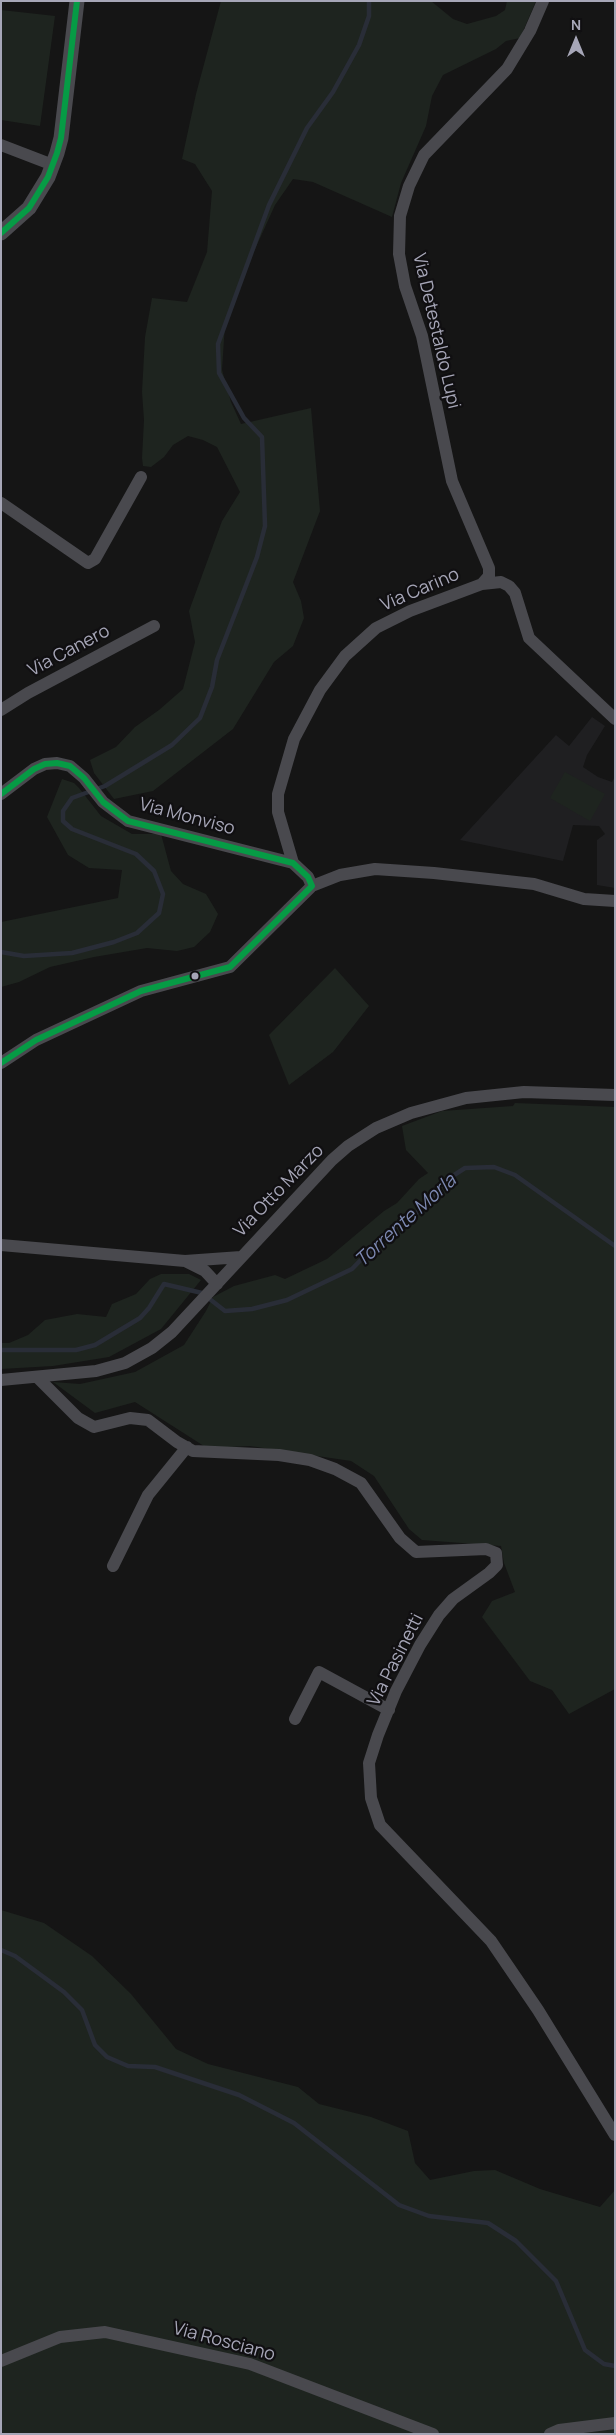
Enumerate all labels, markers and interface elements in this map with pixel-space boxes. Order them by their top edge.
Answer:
north arrow [551,15,601,65]
text: N [571,15,581,34]
street label: Via Detestaldo Lupi [408,251,464,411]
street label: Via Carino [378,564,462,616]
street label: Via Canero [25,621,113,681]
street label: Via Monviso [137,794,237,840]
unlabelled marker [190,971,200,981]
street label: Via Otto Marzo [230,1140,328,1242]
water label: Torrente Morla [351,1170,461,1272]
street label: Via Pasinetti [363,1610,429,1710]
street label: Via Rosciano [171,2318,277,2366]

